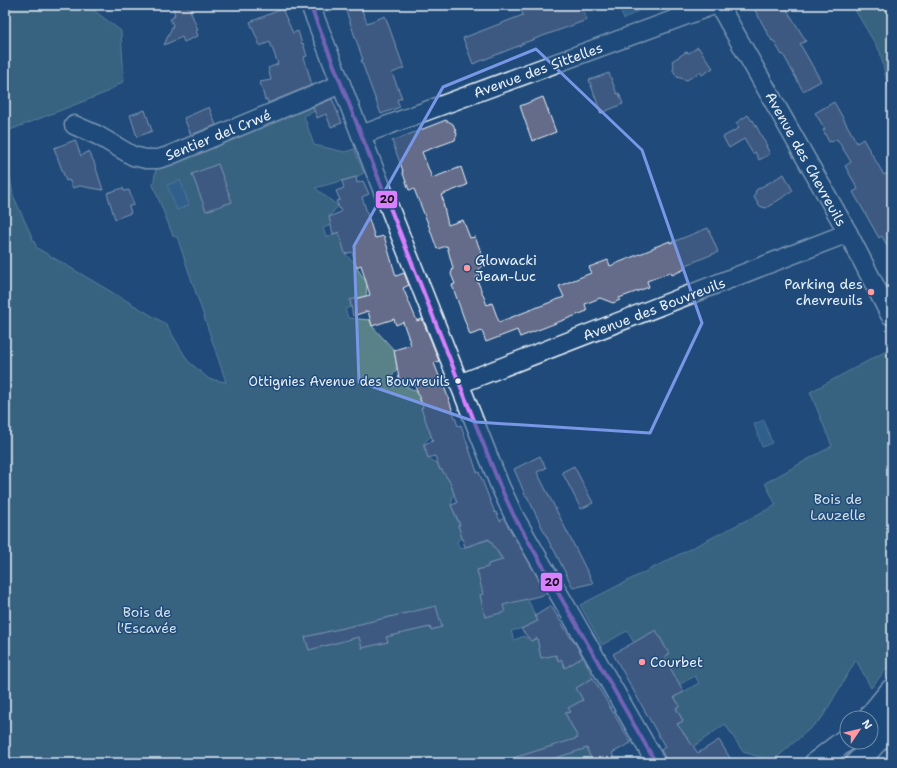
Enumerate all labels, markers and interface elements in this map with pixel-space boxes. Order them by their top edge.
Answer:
street label: Avenue des Sittelles [471,38,605,102]
street label: Avenue des Chevreuils [762,89,851,229]
street label: Sentier del Crwé [162,106,274,164]
line badge: 20 [375,190,398,209]
text: 20 [379,192,395,207]
place label: Glowacki Jean-Luc [475,251,537,285]
marker: Glowacki Jean-Luc [462,263,472,273]
street label: Avenue des Bouvreuils [580,273,728,344]
place label: Parking des chevreuils [784,275,863,309]
marker: Parking des chevreuils [866,287,876,297]
place label: Ottignies Avenue des Bouvreuils [249,373,450,390]
marker: Ottignies Avenue des Bouvreuils [453,376,463,386]
park label: Bois de Lauzelle [810,490,866,524]
line badge: 20 [540,572,563,592]
text: 20 [544,575,560,590]
park label: Bois de l'Escavée [117,603,177,637]
place label: Courbet [650,653,703,671]
marker: Courbet [637,657,647,667]
north arrow [839,710,879,750]
text: N [858,717,876,733]

